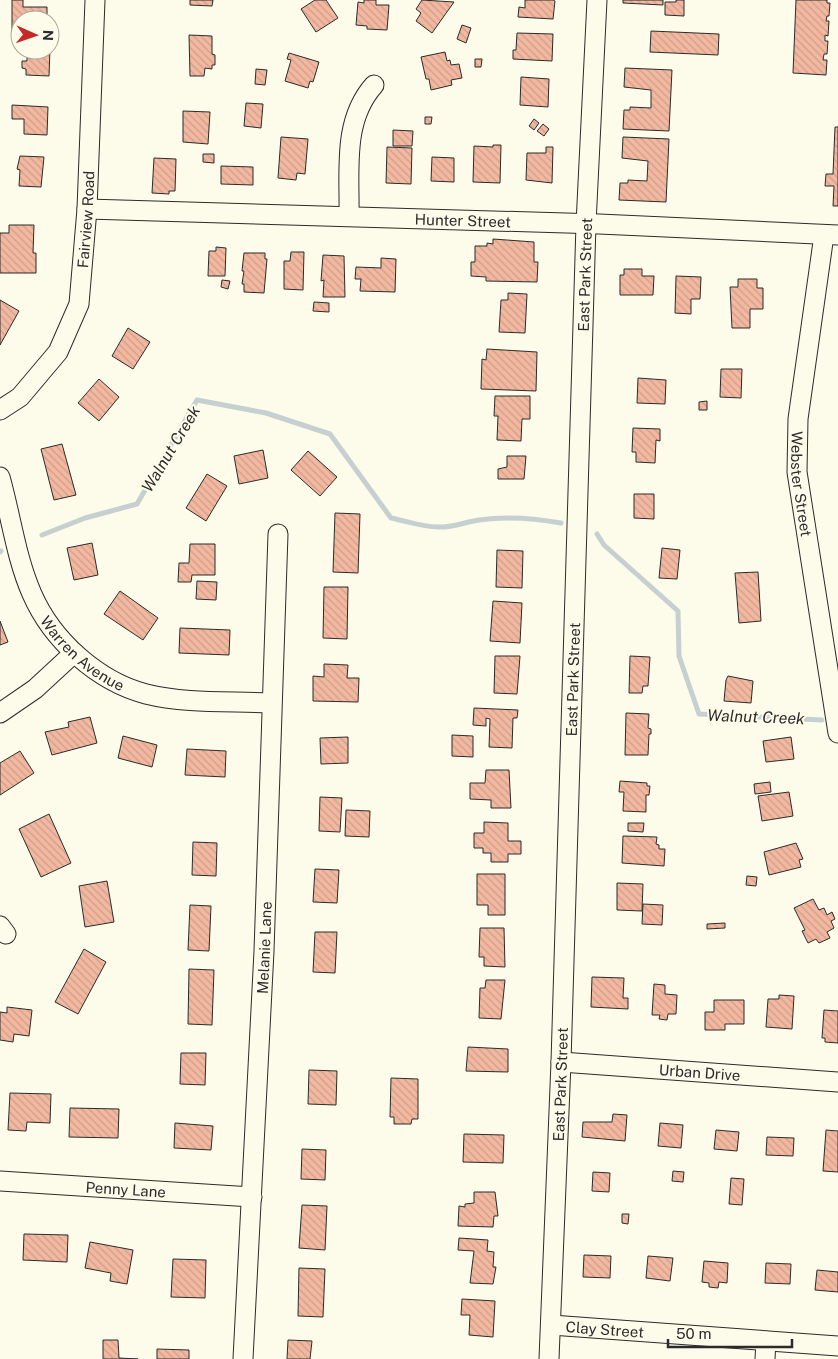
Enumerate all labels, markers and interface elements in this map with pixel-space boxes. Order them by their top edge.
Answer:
north arrow [10,10,60,60]
text: N [40,30,56,41]
street label: Fairview Road [74,170,97,269]
street label: Hunter Street [415,210,511,230]
street label: East Park Street [574,217,595,332]
water label: Walnut Creek [138,402,204,496]
street label: Webster Street [788,431,816,538]
street label: Warren Avenue [37,613,127,694]
street label: East Park Street [562,622,583,737]
water label: Walnut Creek [707,706,805,728]
street label: Melanie Lane [253,901,274,994]
street label: East Park Street [549,1027,571,1141]
street label: Urban Drive [658,1061,741,1083]
street label: Penny Lane [85,1178,166,1200]
scale bar [668,1316,792,1348]
street label: Clay Street [565,1318,645,1340]
text: 50 m [676,1325,711,1342]

